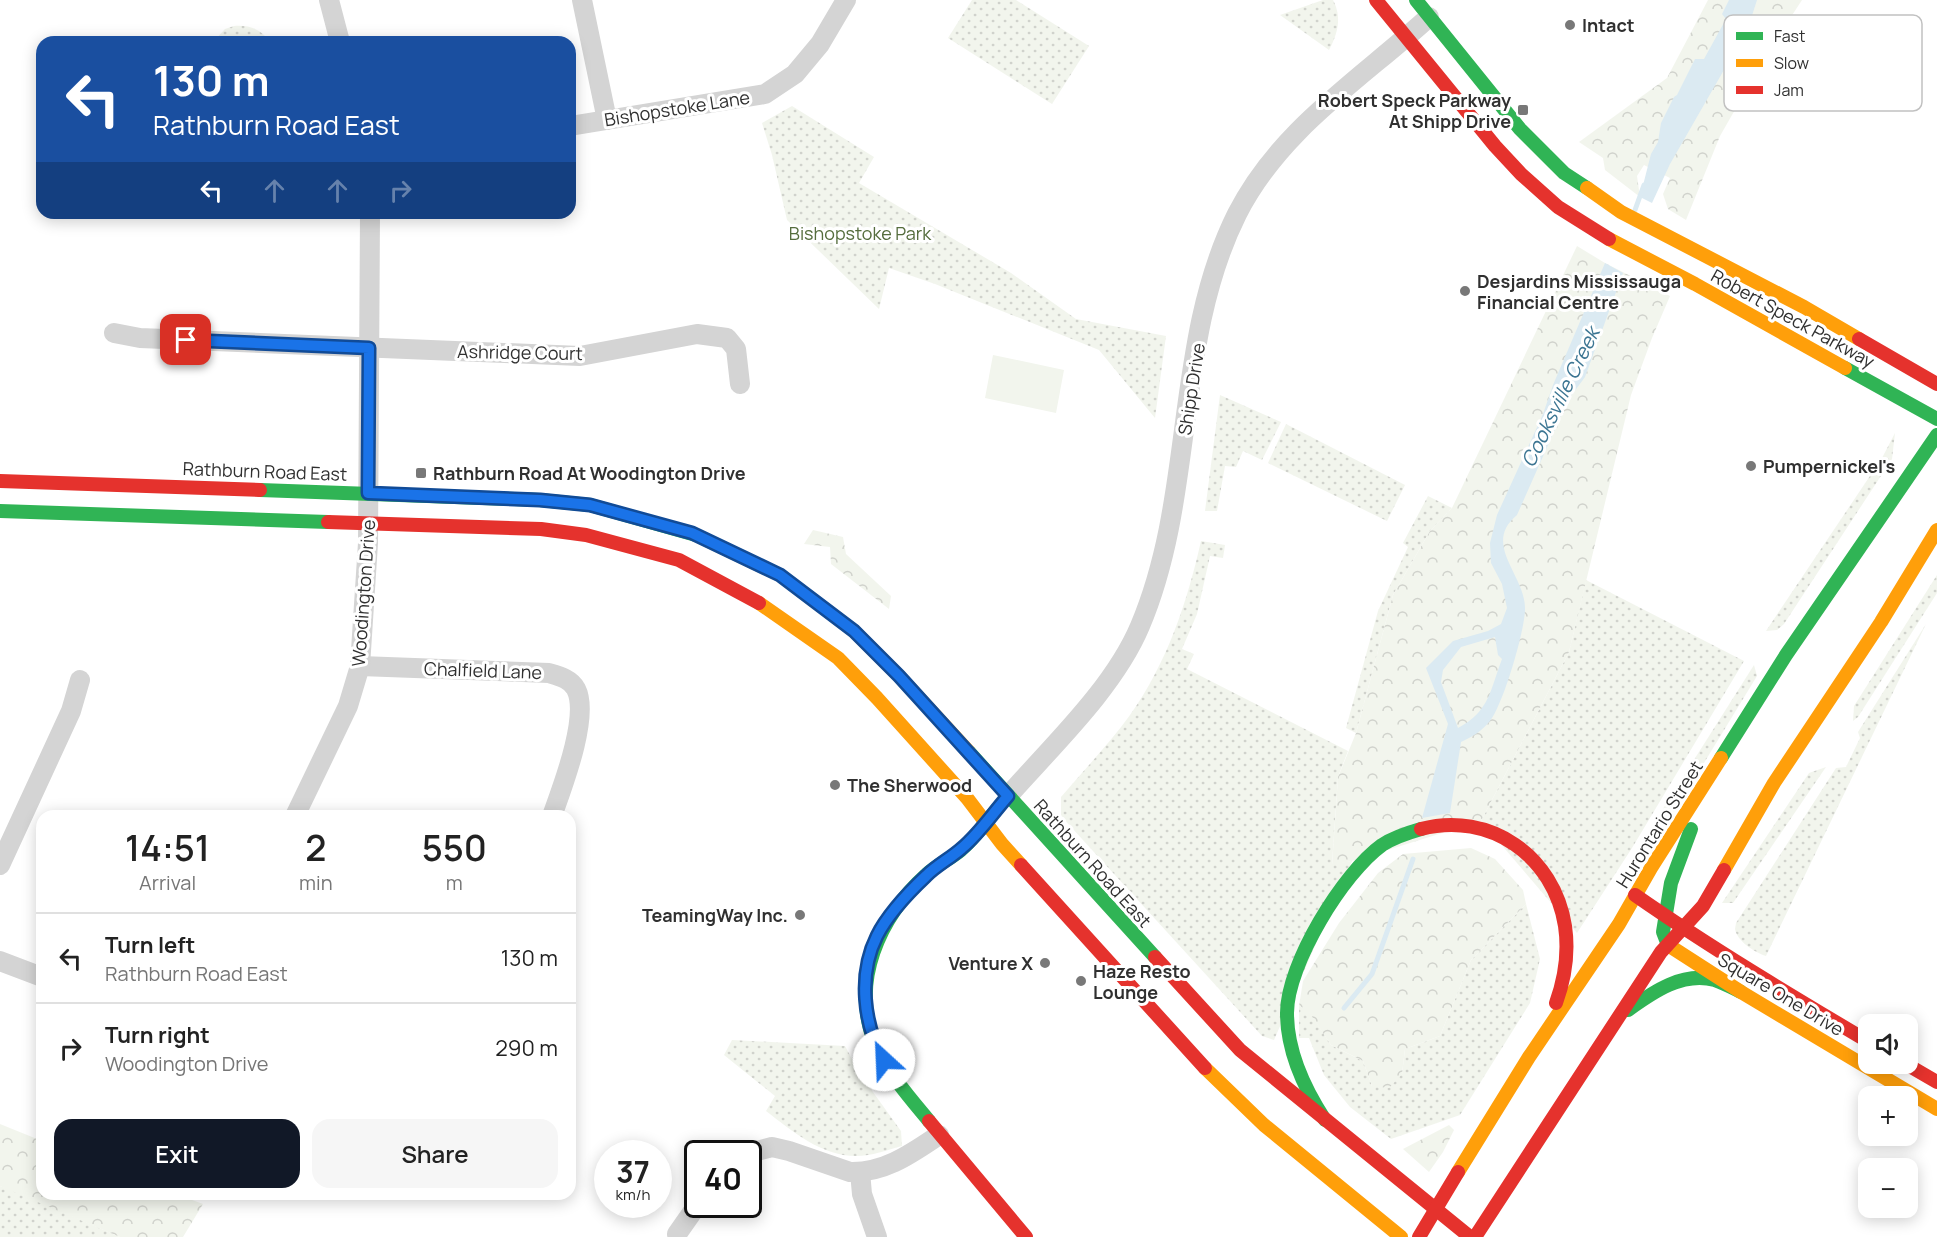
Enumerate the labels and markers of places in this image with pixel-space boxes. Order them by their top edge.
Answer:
place label: Intact [1582,13,1635,37]
marker: Intact [1563,18,1577,32]
place label: Robert Speck Parkway At Shipp Drive [1318,88,1511,133]
marker: Robert Speck Parkway At Shipp Drive [1516,103,1530,117]
place label: Desjardins Mississauga Financial Centre [1477,269,1681,314]
marker: Desjardins Mississauga Financial Centre [1458,284,1472,298]
pin [160,314,211,365]
place label: Pumpernickel's [1763,454,1895,478]
marker: Pumpernickel's [1744,459,1758,473]
place label: Rathburn Road At Woodington Drive [433,461,746,485]
marker: Rathburn Road At Woodington Drive [414,466,428,480]
place label: The Sherwood [847,773,972,797]
marker: The Sherwood [828,778,842,792]
place label: TeamingWay Inc. [642,903,788,927]
marker: TeamingWay Inc. [793,908,807,922]
place label: Venture X [948,951,1033,975]
marker: Venture X [1038,956,1052,970]
place label: Haze Resto Lounge [1093,959,1191,1004]
marker: Haze Resto Lounge [1074,974,1088,988]

